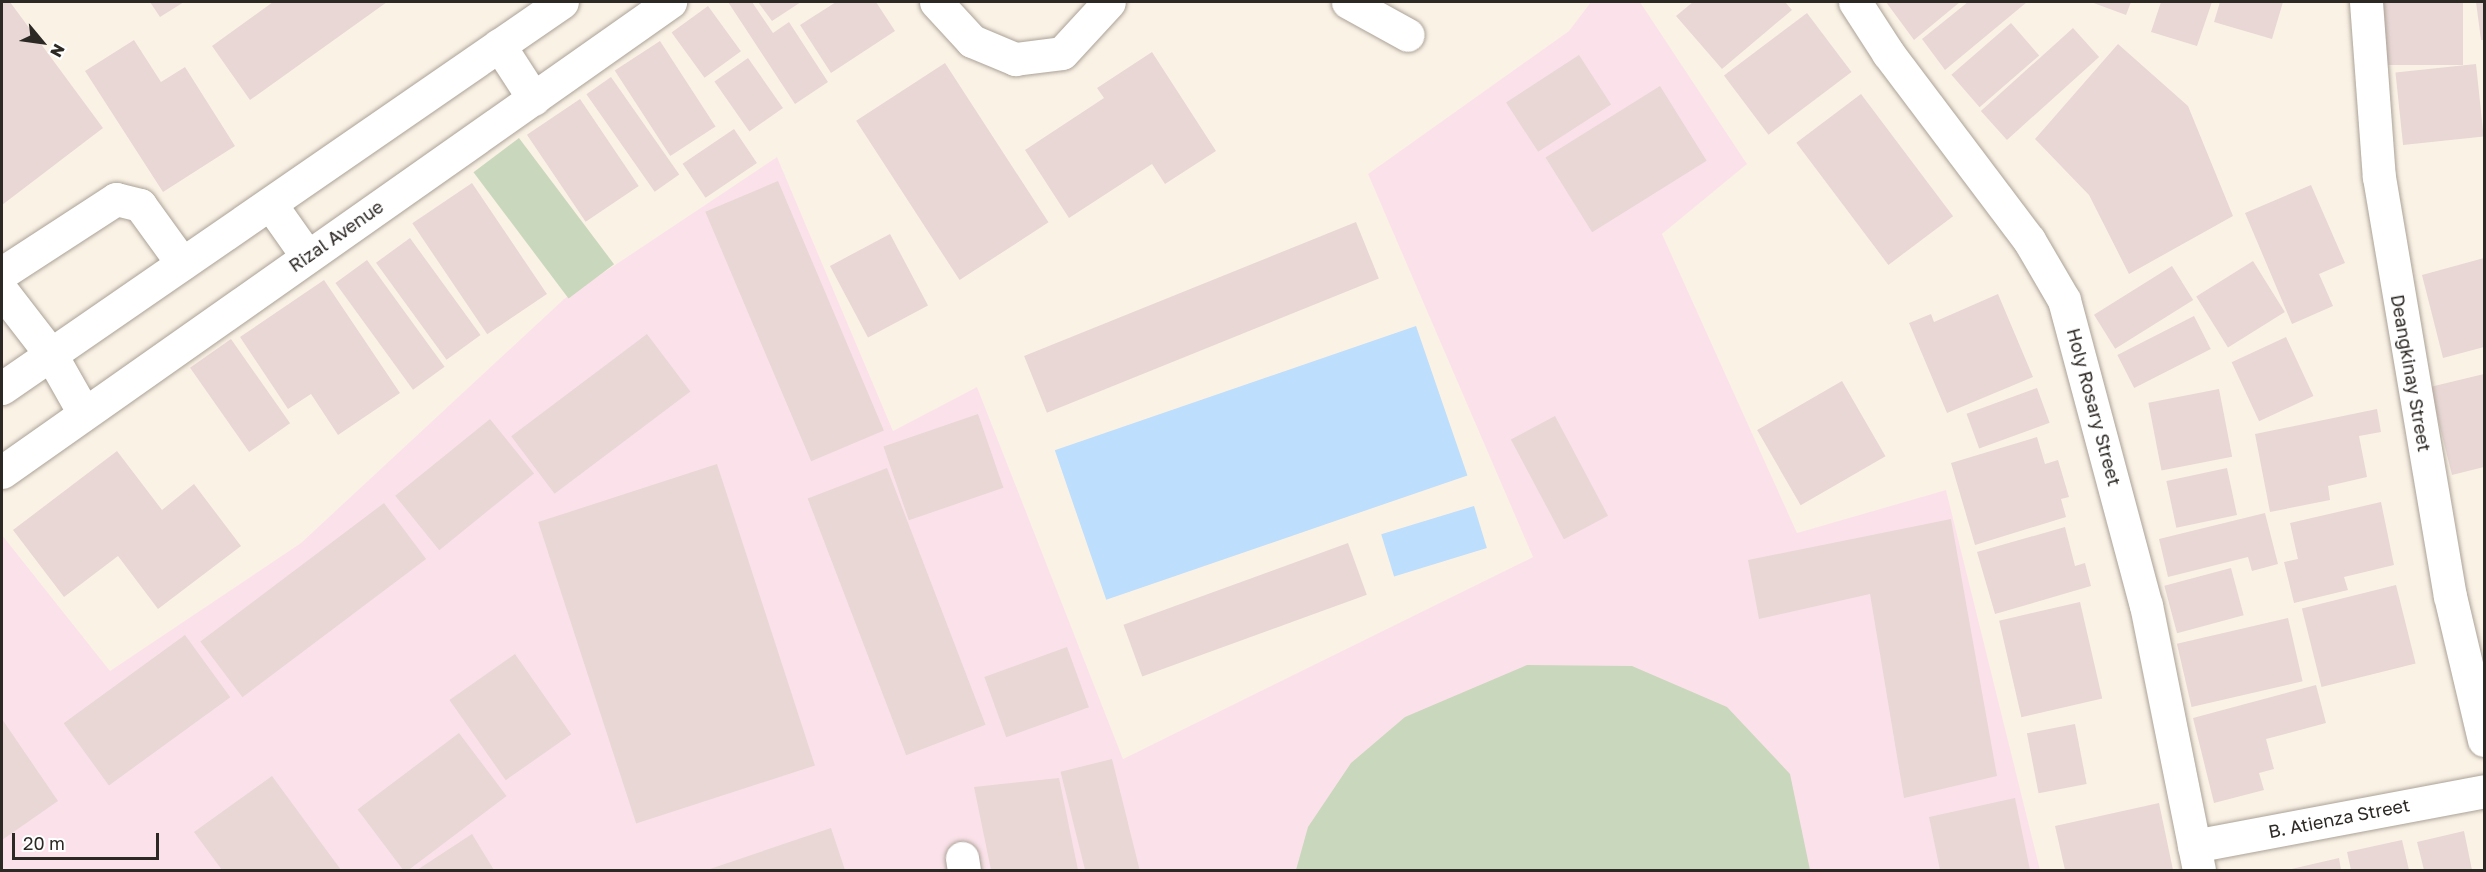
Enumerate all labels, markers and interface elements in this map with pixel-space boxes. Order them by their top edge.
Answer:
north arrow [12,12,72,72]
text: N [46,41,69,61]
street label: Rizal Avenue [285,196,387,276]
street label: Deangkinay Street [2387,293,2435,453]
street label: Holy Rosary Street [2063,326,2125,488]
street label: B. Atienza Street [2266,794,2412,842]
scale bar [15,821,162,859]
text: 20 m [23,832,65,854]

